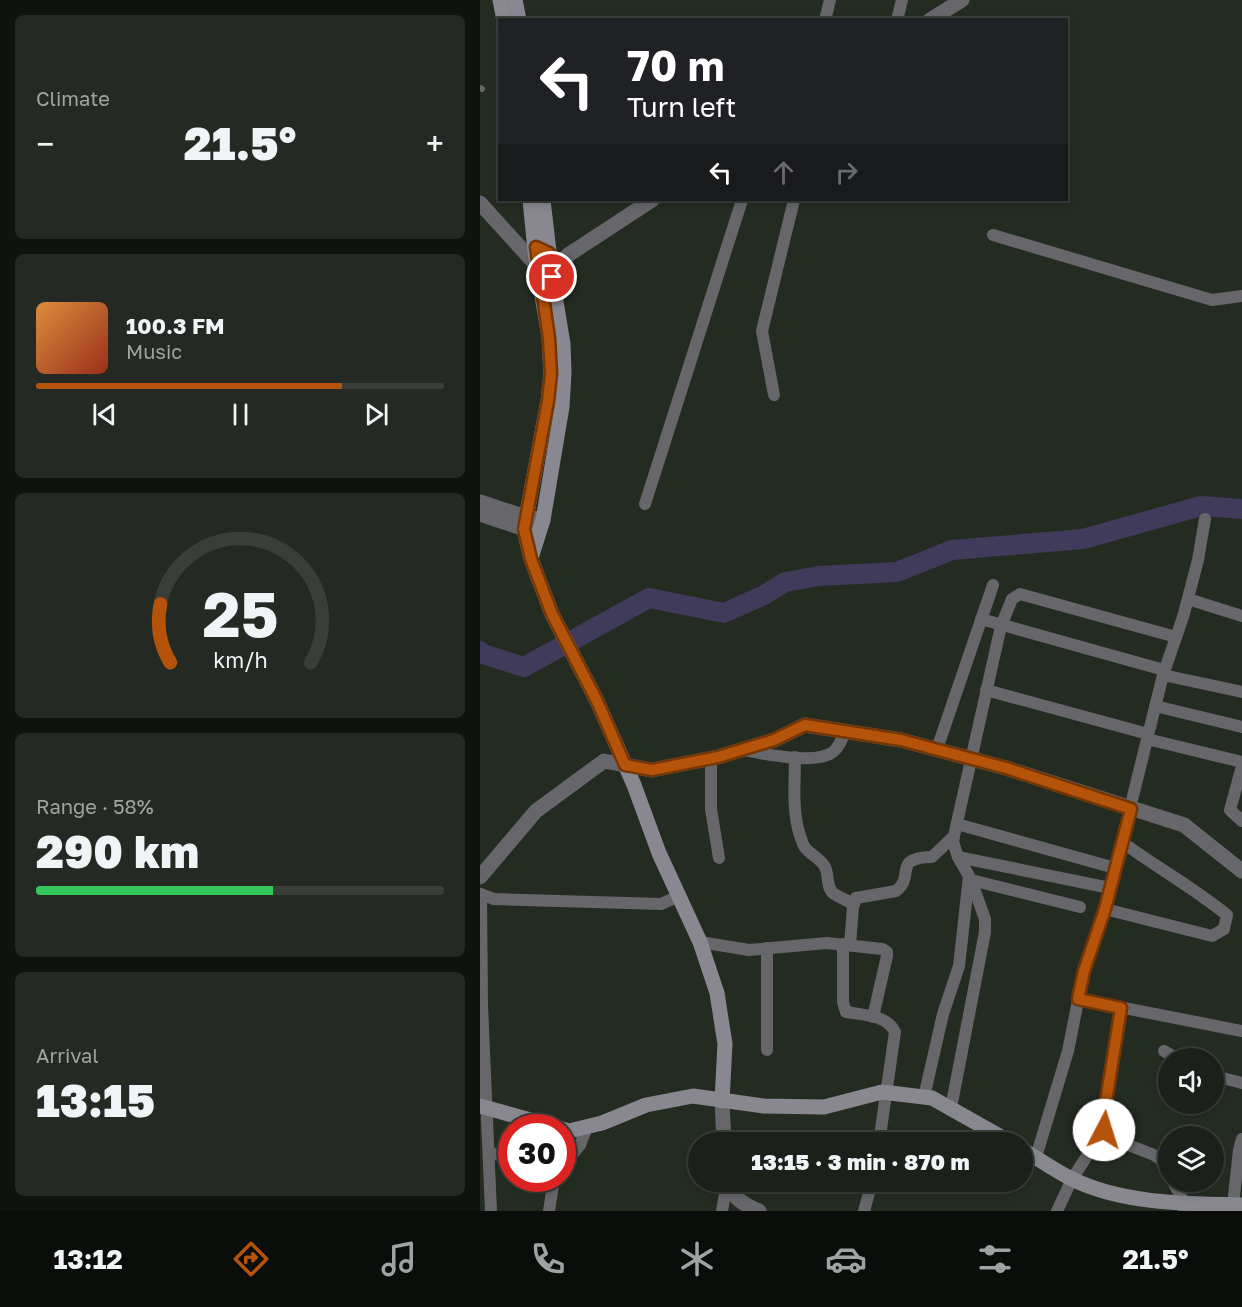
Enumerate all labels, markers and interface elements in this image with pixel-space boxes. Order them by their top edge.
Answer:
text: 70 m [627,40,724,90]
icon: left [528,42,606,120]
text: Climate [36,86,110,110]
text: Turn left [627,91,736,123]
text: 21.5° [184,116,296,170]
text: − [36,124,54,163]
text: + [426,124,444,163]
icon: left [704,156,737,189]
icon: ahead [767,156,800,189]
icon: right [830,156,863,189]
pin [526,251,577,302]
icon: arrive [535,260,568,293]
text: 100.3 FM [126,312,225,339]
text: Music [126,339,182,363]
icon: previous [88,398,121,431]
icon: pause [224,398,257,431]
icon: next [360,398,393,431]
text: 25 [202,576,278,651]
text: km/h [213,647,267,673]
text: Range · 58% [36,794,154,818]
text: 290 km [36,824,199,878]
text: Arrival [36,1043,99,1067]
map controls [1158,1048,1224,1192]
button: sound [1158,1048,1224,1114]
text: 13:15 [36,1073,155,1127]
position arrow [1072,1098,1136,1162]
speed limit sign: 30 [498,1114,576,1192]
button: layers [1158,1126,1224,1192]
text: 13:15 · 3 min · 870 m [751,1148,970,1175]
icon: directions [230,1238,272,1280]
icon: music [378,1238,420,1280]
icon: phone [527,1238,569,1280]
icon: climate [676,1238,718,1280]
icon: car [825,1238,867,1280]
icon: filters [974,1238,1016,1280]
text: 13:12 [53,1243,123,1275]
text: 21.5° [1122,1243,1189,1275]

